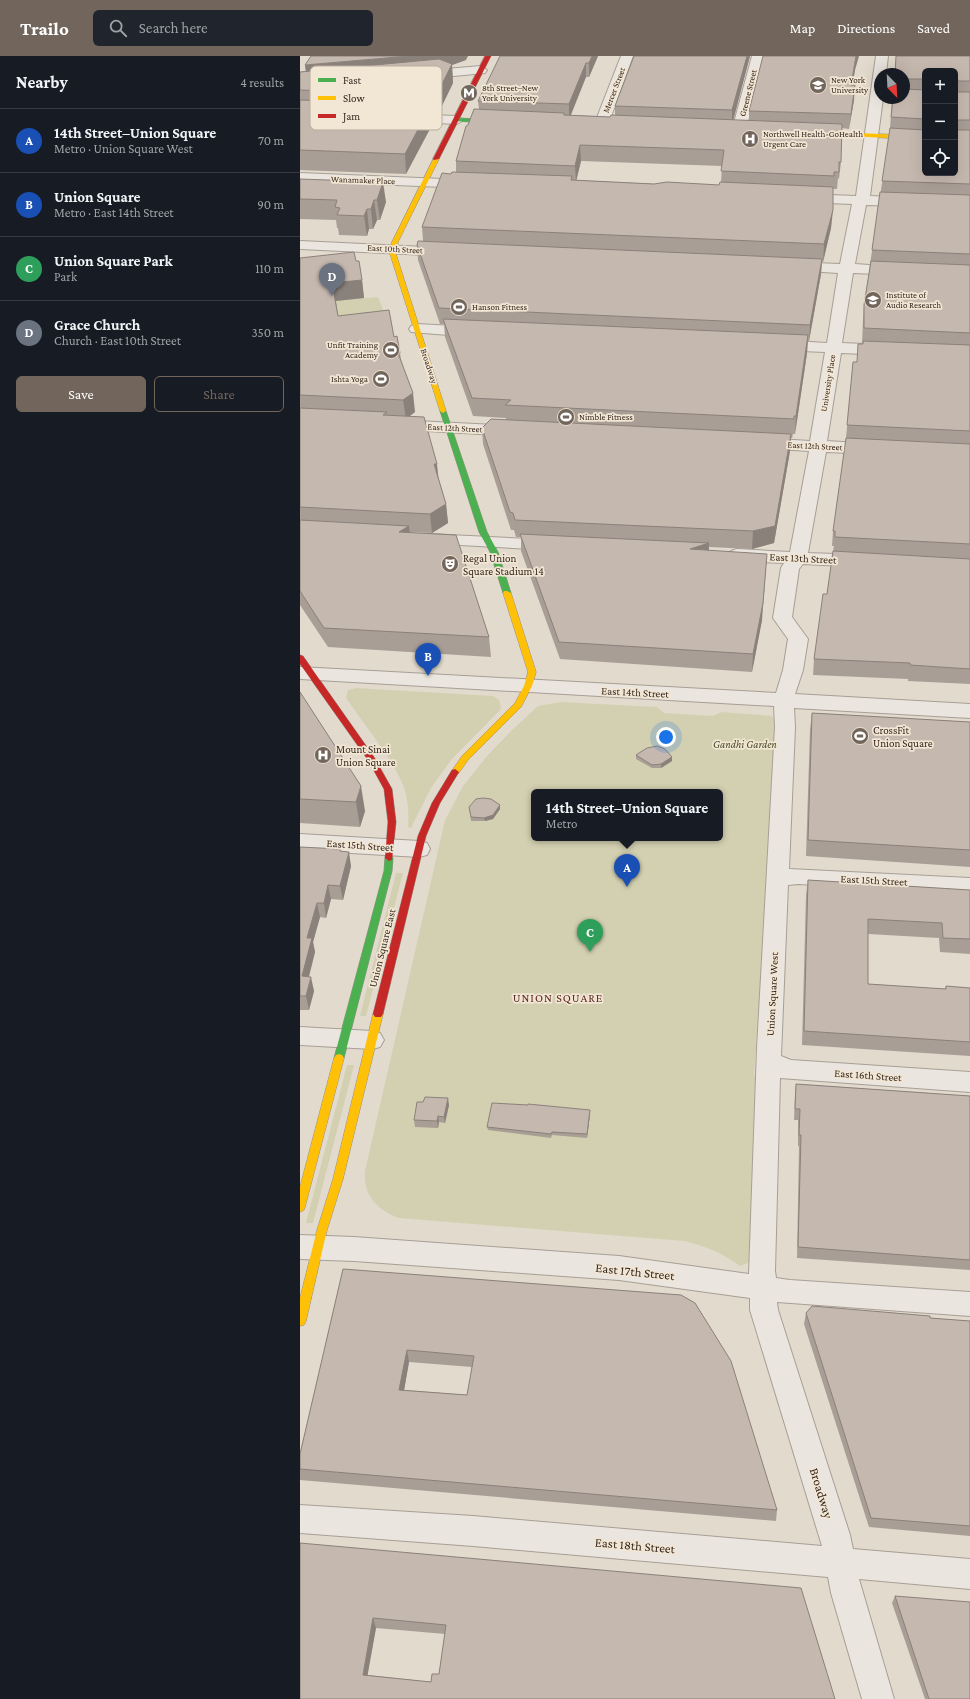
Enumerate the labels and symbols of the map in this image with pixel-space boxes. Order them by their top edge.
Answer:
street label: Mercer Street [601,65,628,114]
legend [310,66,442,130]
street label: Greene Street [737,67,759,118]
north arrow [874,68,910,104]
text: Fast [343,74,362,86]
school or university icon: New York University [808,75,828,95]
place label: New York University [831,75,869,95]
metro station icon: 8th Street–New York University [459,83,479,103]
place label: 8th Street–New York University [482,83,539,103]
text: Slow [343,92,365,104]
text: Jam [342,110,360,123]
hospital icon: Northwell Health-GoHealth Urgent Care [740,129,760,149]
place label: Northwell Health-GoHealth Urgent Care [763,129,863,149]
street label: Wanamaker Place [331,174,395,186]
street label: East 10th Street [367,243,424,256]
pin: D [319,263,345,296]
school or university icon: Institute of Audio Research [863,290,883,310]
place label: Institute of Audio Research [886,290,941,310]
sports icon: Hanson Fitness [449,297,469,317]
place label: Hanson Fitness [472,302,527,312]
place label: Unfit Training Academy [327,340,379,360]
sports icon: Unfit Training Academy [381,340,401,360]
street label: Broadway [419,347,440,386]
street label: University Place [819,354,837,412]
sports icon: Ishta Yoga [371,369,391,389]
place label: Ishta Yoga [331,374,368,384]
sports icon: Nimble Fitness [556,407,576,427]
place label: Nimble Fitness [579,412,633,422]
street label: East 12th Street [427,422,484,434]
street label: East 12th Street [787,440,844,452]
street label: East 13th Street [769,550,837,566]
place label: Regal Union Square Stadium 14 [463,552,544,578]
theatre icon: Regal Union Square Stadium 14 [440,554,460,574]
pin: B [415,643,441,676]
street label: East 14th Street [601,684,669,700]
place label: CrossFit Union Square [873,724,933,750]
sports icon: CrossFit Union Square [850,726,870,746]
your location [656,727,676,747]
park label: Gandhi Garden [713,738,777,750]
place label: Mount Sinai Union Square [336,743,396,769]
hospital icon: Mount Sinai Union Square [313,745,333,765]
street label: East 15th Street [326,837,394,853]
pin: A [614,854,640,887]
street label: East 15th Street [840,872,908,888]
street label: Union Square East [366,907,399,989]
pin: C [577,919,603,952]
street label: Union Square West [764,951,781,1036]
district label: UNION SQUARE [513,991,603,1005]
street label: East 16th Street [834,1067,903,1083]
street label: East 17th Street [595,1260,676,1283]
street label: Broadway [807,1466,837,1521]
street label: East 18th Street [594,1535,676,1557]

